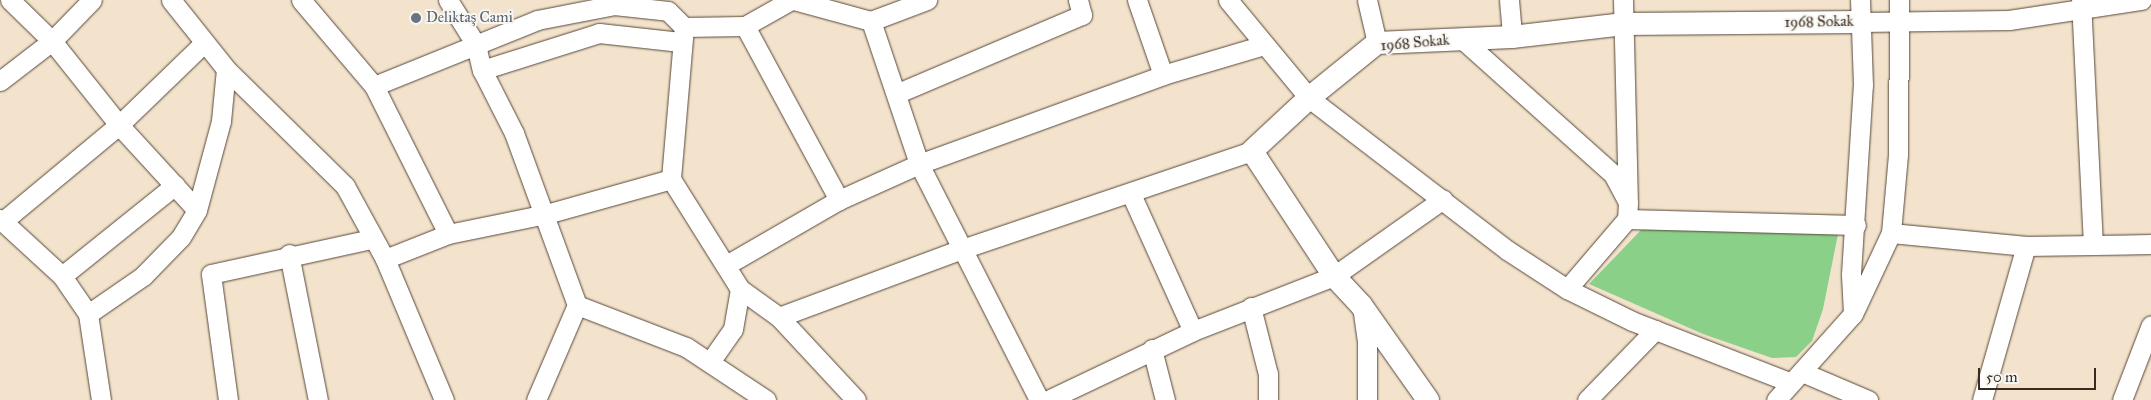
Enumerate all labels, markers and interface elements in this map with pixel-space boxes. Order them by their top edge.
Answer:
place label: Deliktaş Cami [426,9,513,27]
marker: Deliktaş Cami [410,12,422,24]
street label: 1968 Sokak [1784,12,1854,32]
street label: 1968 Sokak [1380,31,1450,55]
scale bar [1981,358,2098,390]
text: 50 m [1986,368,2018,386]

